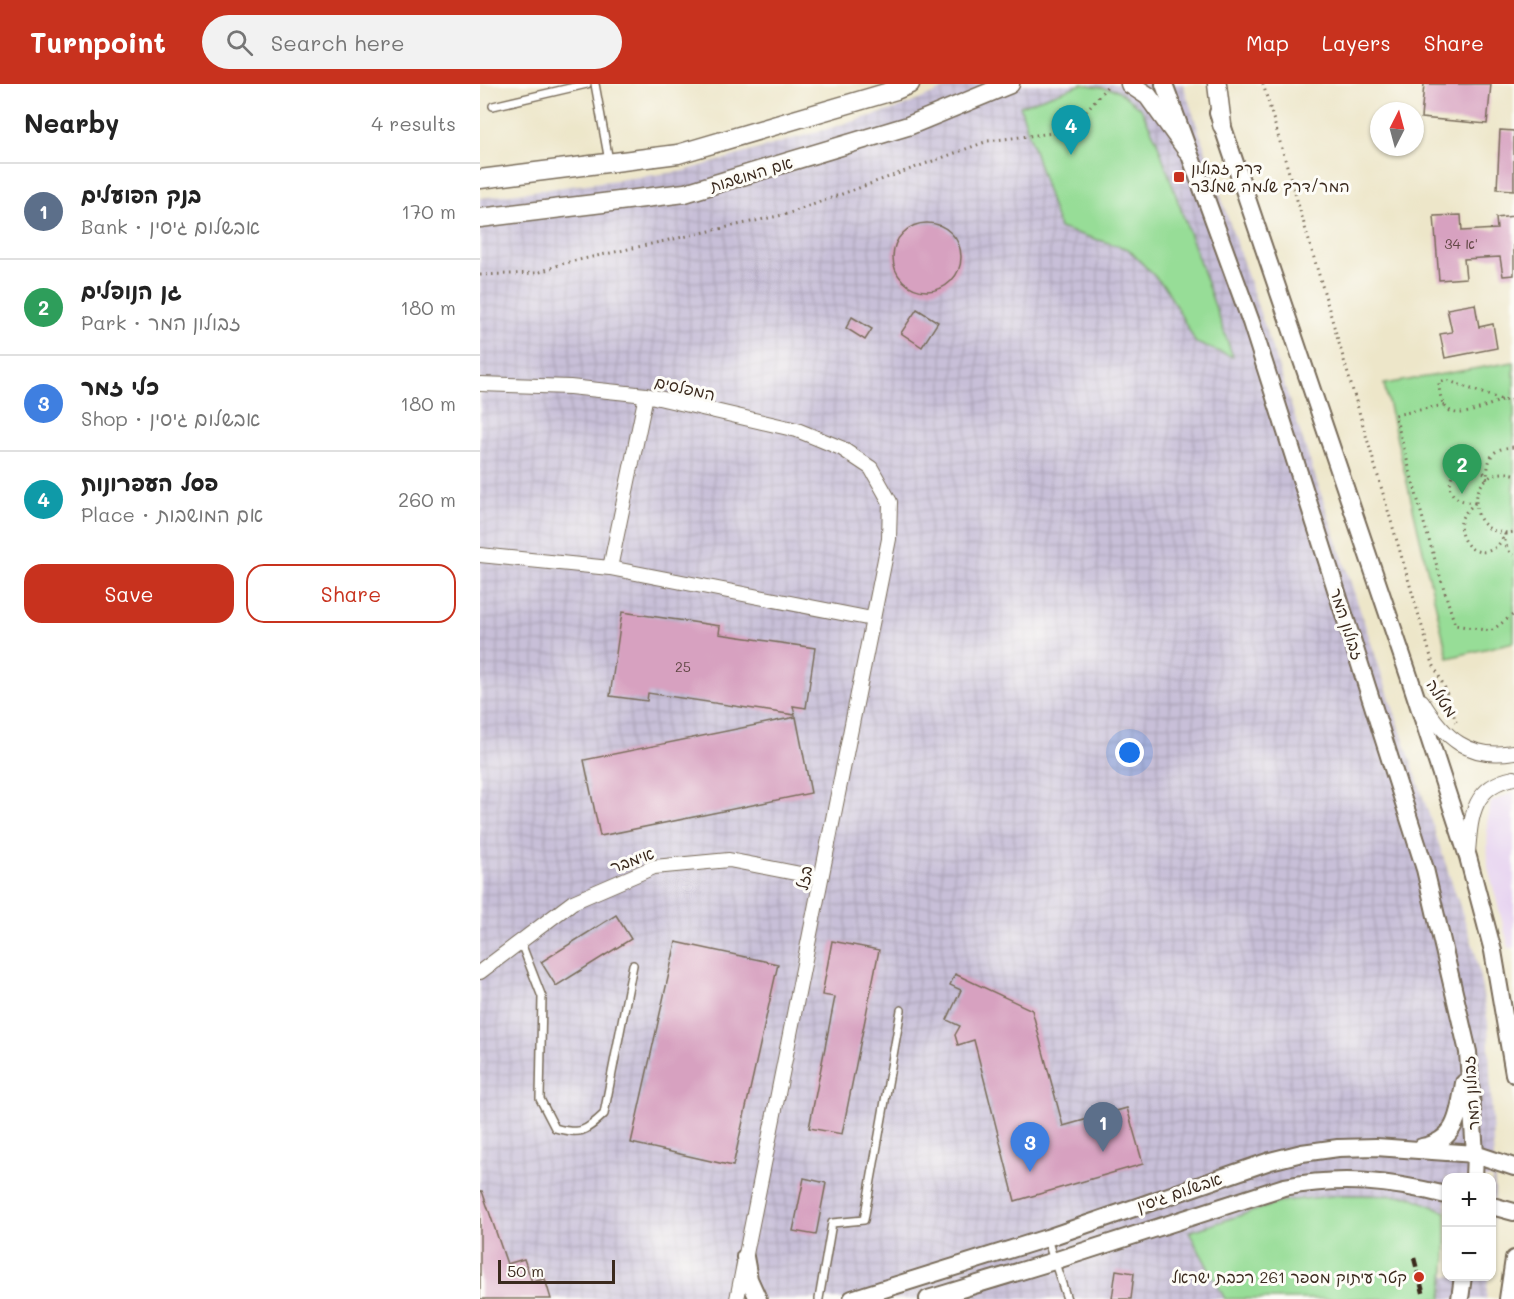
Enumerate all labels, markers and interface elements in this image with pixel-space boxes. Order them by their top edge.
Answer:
search box [202,15,622,69]
text: Turnpoint [30,24,166,60]
icon: search [223,26,256,59]
text: Search here [271,28,405,57]
text: Map [1246,29,1289,56]
text: Layers [1322,29,1391,56]
text: Share [1424,29,1484,56]
north arrow [1370,102,1424,156]
text: Nearby [24,106,119,140]
pin: 4 [1052,106,1090,155]
text: 4 results [371,110,456,136]
street label: אם המושבות [706,151,795,196]
place label: דרך זבולון המר/דרך שלמה שמלצר [1191,157,1350,196]
marker: דרך זבולון המר/דרך שלמה שמלצר [1172,170,1186,184]
text: בנק הפועלים [81,180,201,209]
text: 1 [39,198,48,224]
text: 170 m [401,198,456,224]
text: Bank · אבשלום גיסין [81,213,260,239]
house number: 34 א' [1444,234,1478,253]
text: גן הנופלים [81,276,182,305]
text: 2 [38,294,49,320]
text: 180 m [400,294,456,320]
text: Park · זבולון המר [81,309,241,335]
street label: המפלסים [653,370,717,405]
text: כלי זמר [81,372,159,401]
text: 3 [38,390,50,416]
text: 180 m [400,390,456,416]
text: Shop · אבשלום גיסין [81,405,260,431]
pin: 2 [1442,444,1482,494]
text: פסל העפרונות [81,468,218,497]
text: 4 [37,486,50,512]
text: 260 m [398,486,456,512]
text: Place · אם המושבות [81,501,263,527]
button: Save [24,564,234,623]
button: Share [246,564,456,623]
street label: זבולון המר [1326,585,1369,662]
house number: 25 [675,657,691,676]
street label: מטולה [1422,675,1463,721]
your location [1115,738,1144,767]
street label: אימבר [607,842,657,877]
street label: בזל [791,864,816,892]
street label: זבולון המר [1457,1055,1484,1131]
pin: 1 [1084,1102,1122,1152]
pin: 3 [1010,1122,1050,1172]
street label: אבשלום גיסין [1133,1167,1224,1216]
map controls [1442,1173,1496,1281]
button: + [1442,1173,1496,1227]
button: − [1442,1227,1496,1281]
scale bar [498,1257,615,1284]
text: 50 m [507,1260,544,1281]
place label: קטר עיתוק מספר 261 רכבת ישראל [1171,1266,1407,1287]
marker: קטר עיתוק מספר 261 רכבת ישראל [1412,1270,1426,1284]

